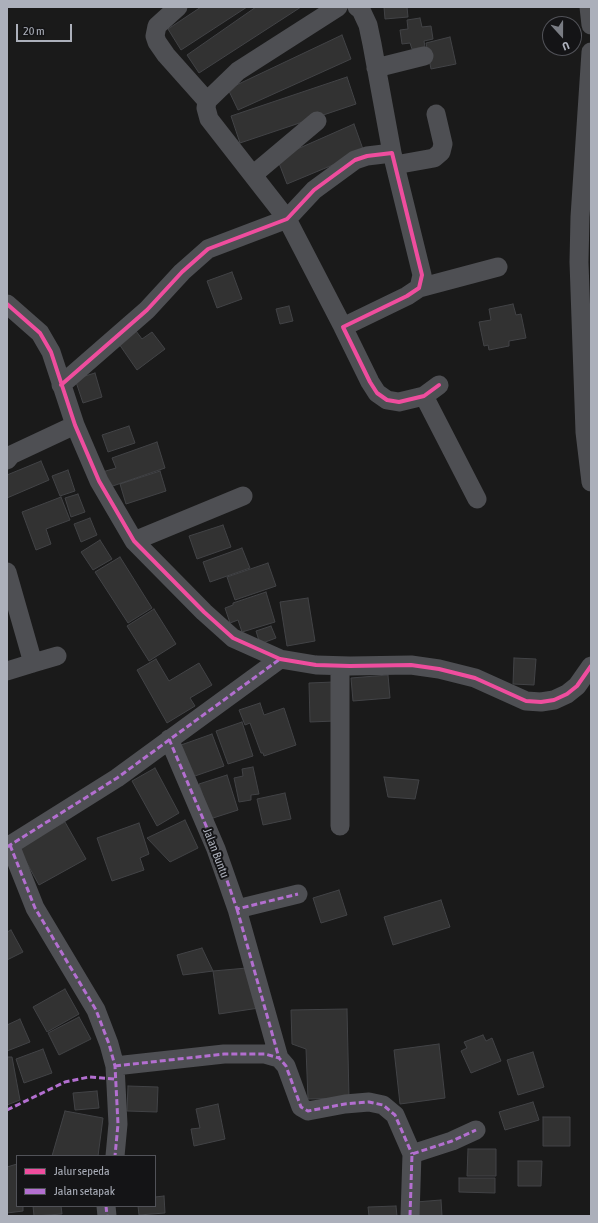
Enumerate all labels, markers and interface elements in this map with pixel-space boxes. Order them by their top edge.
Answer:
scale bar [18,16,74,42]
north arrow [542,16,582,56]
text: 20 m [23,24,45,38]
text: U [561,40,571,53]
street label: Jalan Buntu [200,826,232,880]
legend [16,1155,156,1207]
text: Jalur sepeda [54,1164,110,1178]
text: Jalan setapak [54,1184,115,1198]

